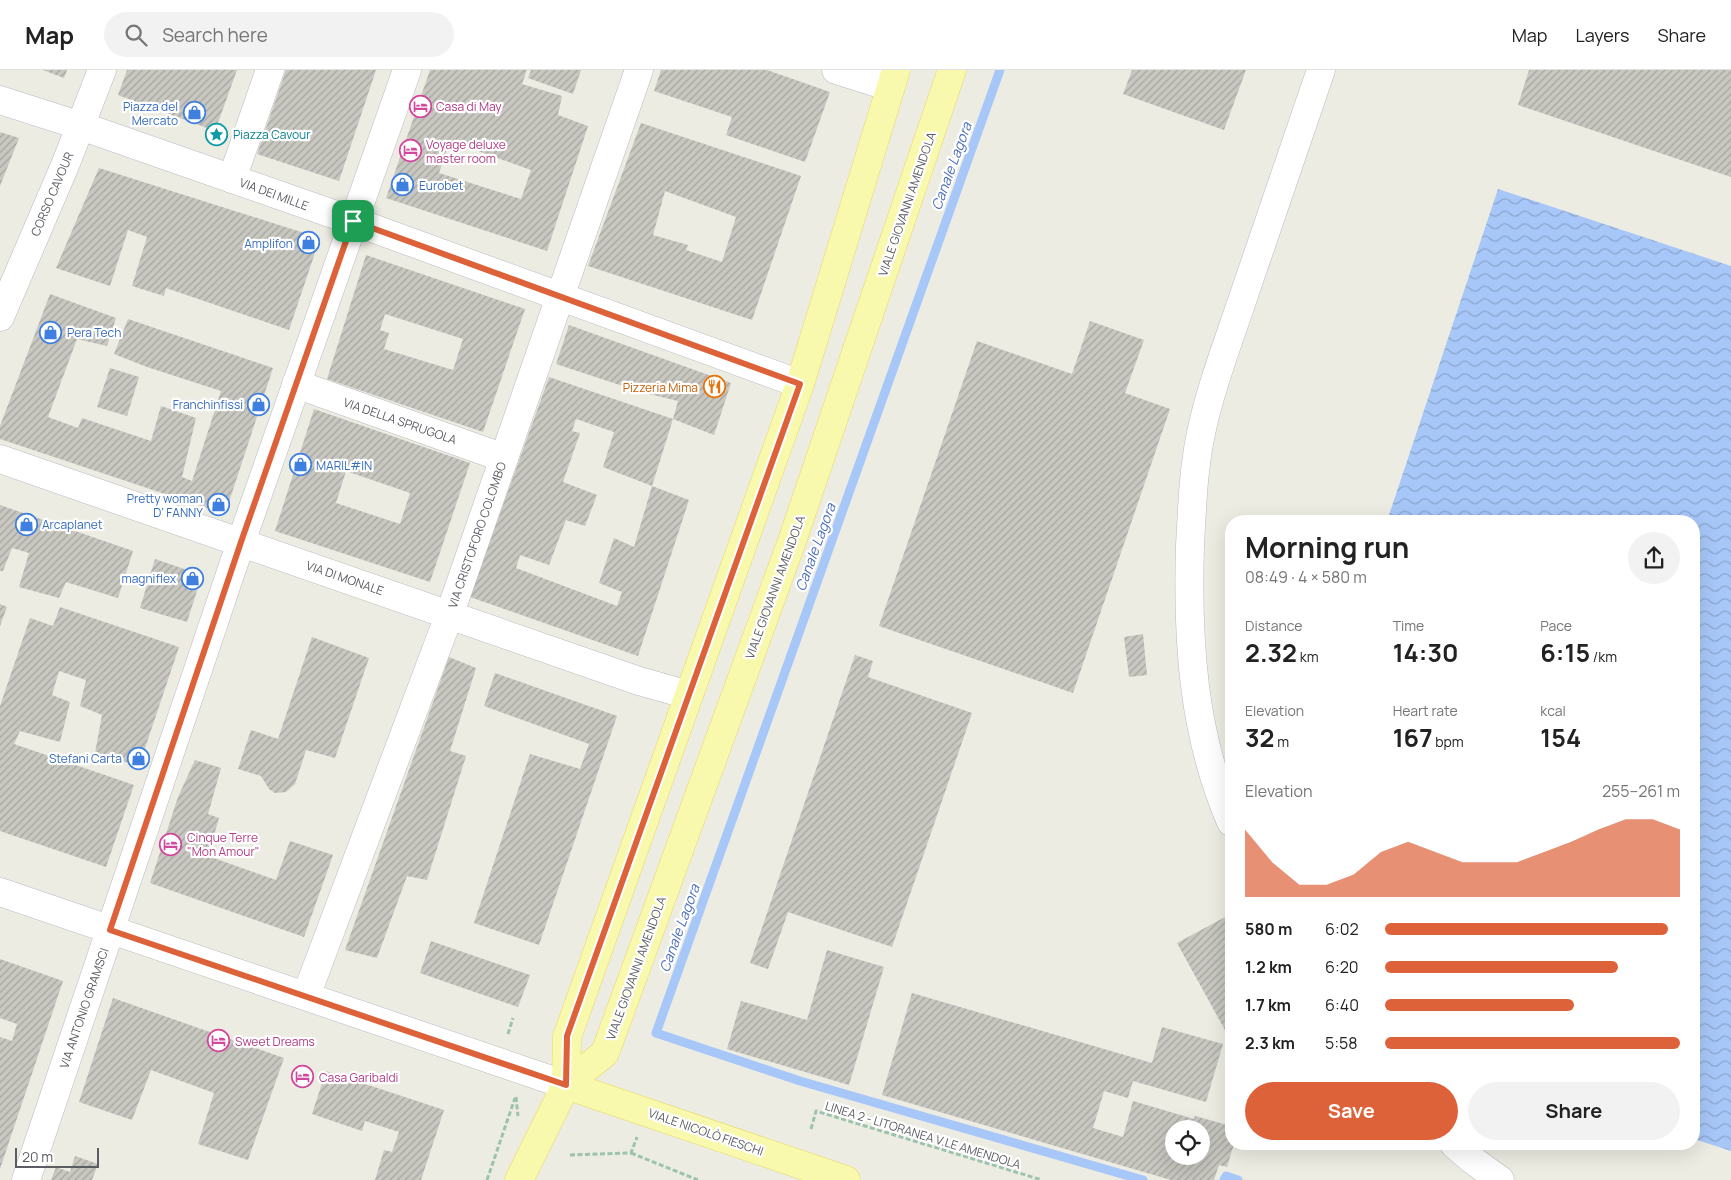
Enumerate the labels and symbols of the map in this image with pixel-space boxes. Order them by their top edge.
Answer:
hotel icon: Casa di May [408,94,432,118]
place label: Piazza del Mercato [123,98,178,129]
place label: Casa di May [436,98,502,115]
shop icon: Piazza del Mercato [182,101,206,125]
water label: Canale Lagora [926,118,976,213]
place icon: Piazza Cavour [205,122,229,146]
place label: Piazza Cavour [233,126,311,143]
street label: VIALE GIOVANNI AMENDOLA [874,129,940,278]
place label: Voyage deluxe master room [426,136,506,167]
hotel icon: Voyage deluxe master room [398,139,422,163]
street label: CORSO CAVOUR [27,149,78,239]
shop icon: Eurobet [391,173,415,197]
street label: VIA DEI MILLE [237,174,311,214]
place label: Eurobet [419,177,463,194]
pin [332,200,374,242]
shop icon: Amplifon [297,231,321,255]
place label: Amplifon [244,235,293,252]
shop icon: Pera Tech [39,320,63,344]
place label: Pera Tech [67,324,121,341]
restaurant icon: Pizzeria Mima [702,375,726,399]
place label: Pizzeria Mima [623,379,698,396]
shop icon: Franchinfissi [247,392,271,416]
street label: VIA DELLA SPRUGOLA [341,394,459,448]
place label: Franchinfissi [173,396,243,413]
shop icon: MARIL#IN [288,453,312,477]
place label: MARIL#IN [316,457,372,474]
street label: VIA CRISTOFORO COLOMBO [444,459,510,610]
place label: Pretty woman D' FANNY [127,490,203,521]
shop icon: Pretty woman D' FANNY [207,493,231,517]
water label: Canale Lagora [790,499,840,594]
shop icon: Arcaplanet [14,512,38,536]
street label: VIALE GIOVANNI AMENDOLA [741,513,809,661]
place label: Arcaplanet [42,516,103,533]
street label: VIA DI MONALE [304,557,386,599]
shop icon: magniflex [180,566,204,590]
place label: magniflex [122,570,177,587]
shop icon: Stefani Carta [126,746,150,770]
place label: Stefani Carta [49,750,122,767]
place label: Cinque Terre "Mon Amour" [187,829,259,860]
hotel icon: Cinque Terre "Mon Amour" [159,832,183,856]
water label: Canale Lagora [654,880,704,975]
street label: VIALE GIOVANNI AMENDOLA [602,894,670,1042]
street label: VIA ANTONIO GRAMSCI [55,946,113,1070]
hotel icon: Sweet Dreams [207,1029,231,1053]
place label: Sweet Dreams [235,1033,315,1050]
hotel icon: Casa Garibaldi [291,1065,315,1089]
place label: Casa Garibaldi [319,1069,398,1086]
street label: LINEA 2 - LITORANEA V.LE AMENDOLA [823,1097,1023,1173]
street label: VIALE NICOLÒ FIESCHI [646,1104,766,1160]
scale bar [15,1145,99,1168]

